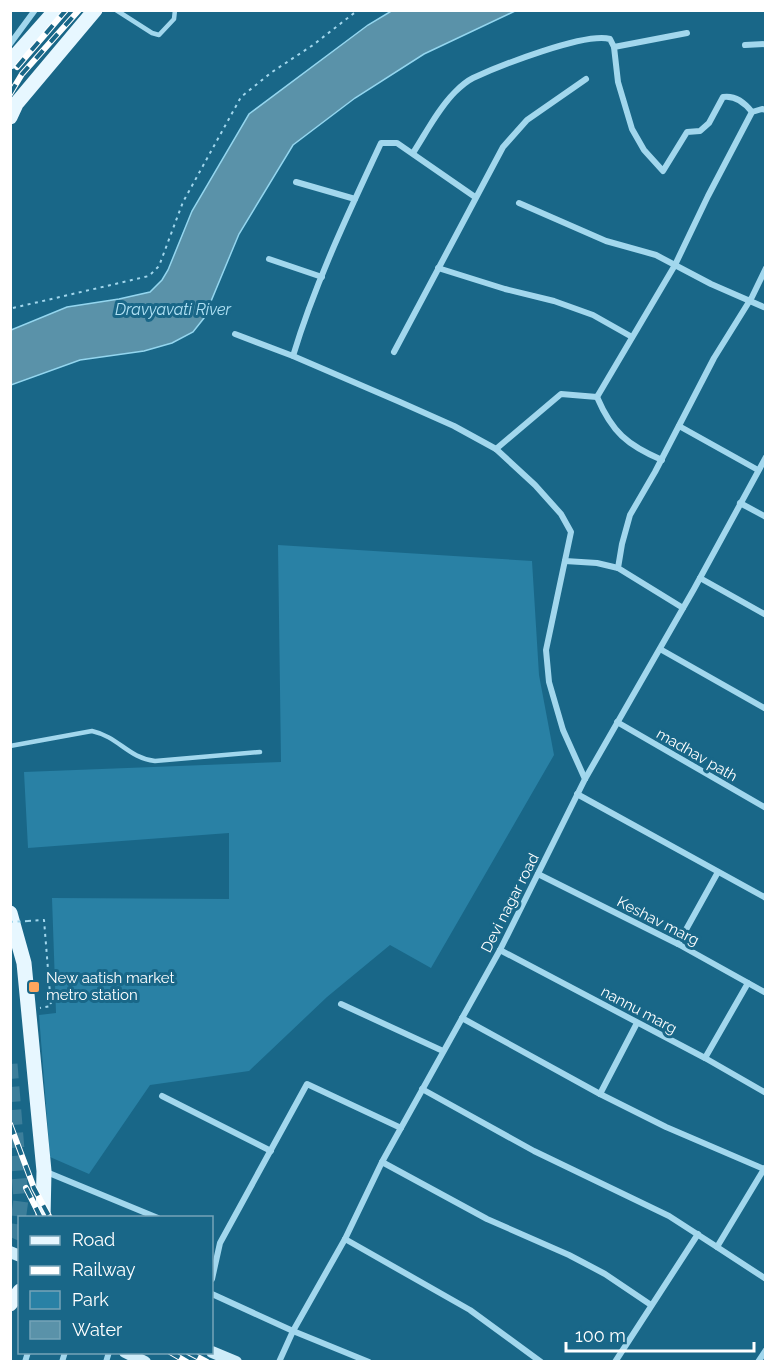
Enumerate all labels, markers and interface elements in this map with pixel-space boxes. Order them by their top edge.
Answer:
water label: Dravyavati River [115,300,231,319]
street label: madhav path [653,725,741,785]
street label: Devi nagar road [477,850,543,956]
street label: Keshav marg [614,893,702,949]
place label: New aatish market metro station [46,969,175,1004]
marker: New aatish market metro station [27,980,41,994]
street label: nannu marg [598,982,680,1038]
legend [18,1216,213,1354]
text: Road [72,1229,115,1250]
text: Railway [72,1259,136,1280]
text: Park [72,1289,109,1310]
scale bar [566,1315,754,1353]
text: Water [72,1319,123,1340]
text: 100 m [575,1325,626,1346]

